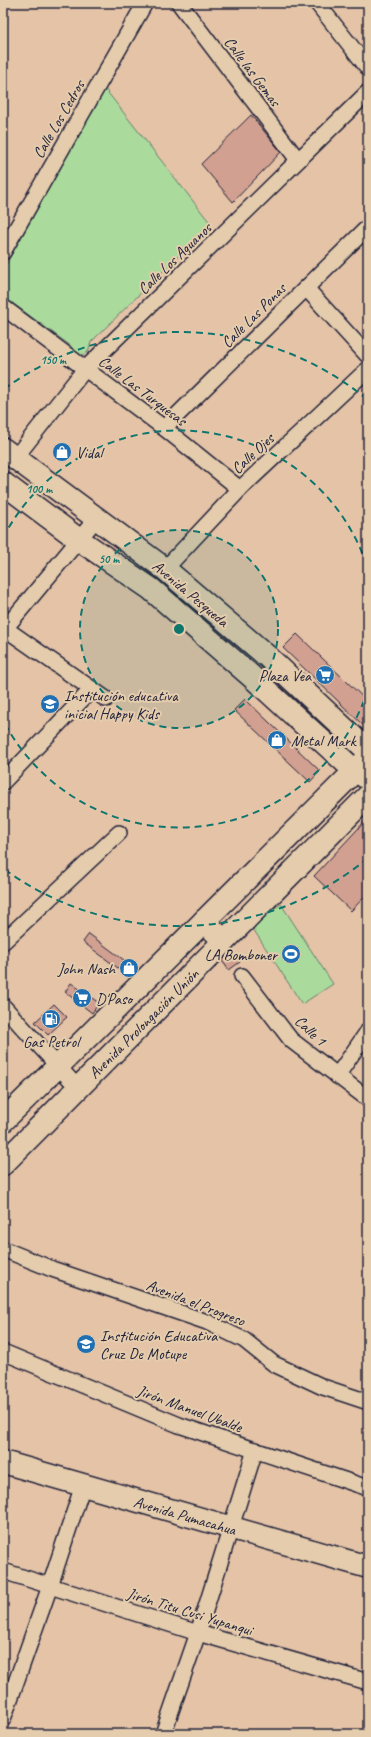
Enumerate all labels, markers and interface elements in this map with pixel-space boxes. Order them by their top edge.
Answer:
street label: Calle las Gemas [219,33,286,112]
street label: Calle Los Cedros [28,76,90,162]
street label: Calle Los Aguanos [134,217,217,299]
street label: Calle Las Ponas [217,278,291,352]
street label: Calle Las Turquesas [95,351,192,431]
text: 150 m [40,352,67,368]
street label: Calle Ojes [227,428,279,478]
shop icon: Vidal [51,441,73,463]
place label: Vidal [76,443,106,463]
text: 100 m [26,481,53,497]
text: 50 m [99,551,120,567]
street label: Avenida Pesqueda [148,556,233,632]
centre of rings [172,622,186,636]
supermarket icon: Plaza Vea [314,664,336,686]
place label: Plaza Vea [259,666,312,686]
place label: Institución educativa inicial Happy Kids [64,686,179,724]
school or university icon: Institución educativa inicial Happy Kids [39,693,61,715]
shop icon: Metal Mark [266,729,288,751]
place label: Metal Mark [291,731,357,751]
sports icon: LA Bomboner [280,943,302,965]
place label: LA Bomboner [205,945,279,965]
shop icon: John Nash [118,957,140,979]
place label: John Nash [57,959,117,979]
street label: Avenida Prolongación Unión [84,964,204,1083]
supermarket icon: D'Paso [71,987,93,1009]
place label: D'Paso [96,989,134,1009]
fuel station icon: Gas Petrol [40,1008,62,1030]
street label: Calle 1 [290,1011,331,1051]
place label: Gas Petrol [23,1032,82,1052]
street label: Avenida el Progreso [144,1275,249,1331]
place label: Institución Educativa Cruz De Motupe [100,1326,218,1364]
school or university icon: Institución Educativa Cruz De Motupe [75,1333,97,1355]
street label: Jirón Manuel Ubalde [134,1380,246,1438]
street label: Avenida Pumacahua [131,1492,240,1541]
street label: Jirón Titu Cusi Yupanqui [124,1583,257,1641]

